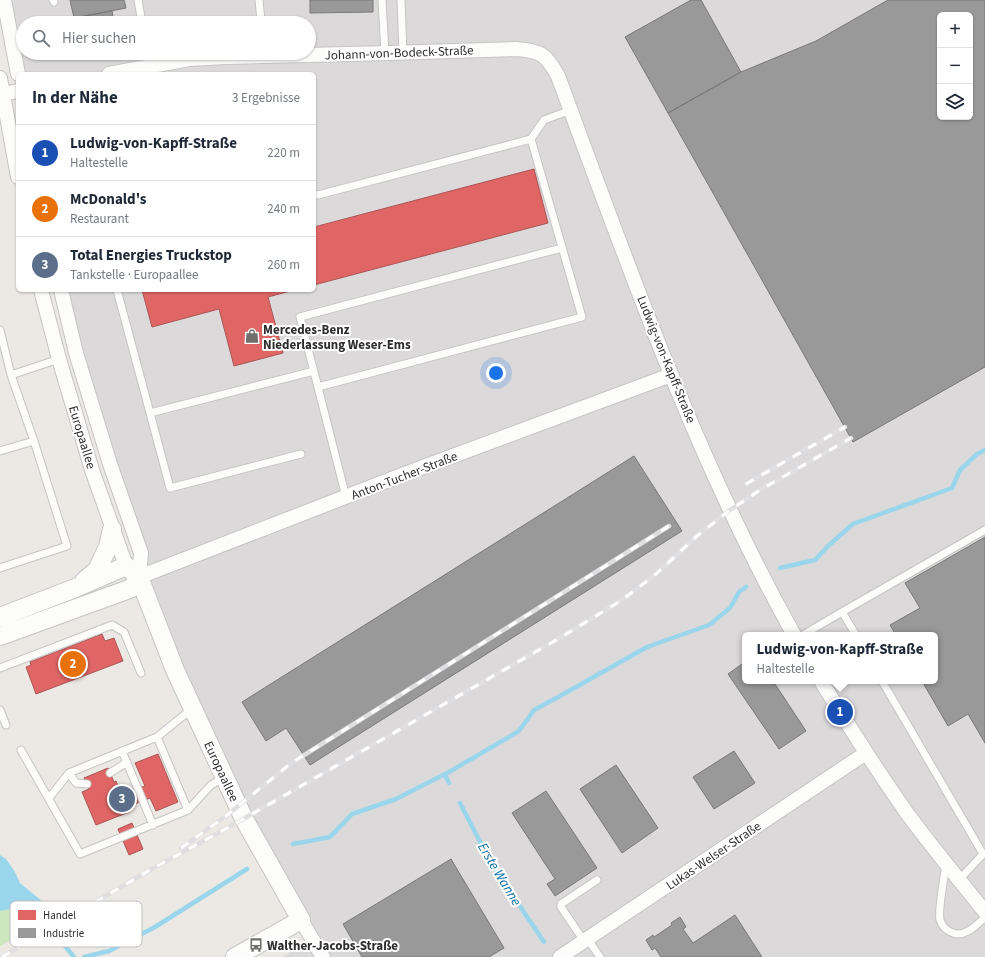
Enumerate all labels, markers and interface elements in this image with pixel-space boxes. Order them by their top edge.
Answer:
map controls [937,12,973,120]
button: + [937,12,973,48]
search box [16,16,316,60]
icon: search [30,27,52,49]
text: Hier suchen [62,28,136,49]
street label: Johann-von-Bodeck-Straße [324,41,474,65]
button: − [937,48,973,84]
button: layers [937,84,973,120]
text: In der Nähe [32,86,118,110]
text: 3 Ergebnisse [232,89,300,107]
text: Ludwig-von-Kapff-Straße [70,133,237,154]
text: 1 [42,144,48,162]
text: 220 m [267,144,300,162]
text: Haltestelle [70,154,128,172]
text: McDonald's [70,189,147,210]
text: 2 [42,200,48,218]
text: 240 m [267,200,300,218]
text: Restaurant [70,210,129,228]
text: Total Energies Truckstop [70,245,232,266]
text: 3 [42,256,48,274]
text: 260 m [267,256,300,274]
text: Tankstelle · Europaallee [70,266,199,284]
street label: Ludwig-von-Kapff-Straße [632,293,700,426]
place label: Mercedes-Benz Niederlassung Weser-Ems [263,321,411,354]
shop icon: Mercedes-Benz Niederlassung Weser-Ems [244,328,260,344]
your location [486,363,506,383]
street label: Europaallee [64,404,100,471]
street label: Anton-Tucher-Straße [349,447,460,505]
popup [742,632,938,684]
text: Ludwig-von-Kapff-Straße [756,639,924,660]
pin: 2 [60,649,86,679]
text: Haltestelle [756,660,814,678]
pin: 1 [827,697,853,727]
street label: Europaallee [199,738,243,805]
pin: 3 [109,784,135,814]
street label: Lukas-Welser-Straße [662,817,765,894]
water label: Erste Wanne [472,839,526,910]
legend [10,901,142,947]
text: Handel [43,908,76,923]
text: Industrie [43,926,85,941]
bus stop icon: Walther-Jacobs-Straße [248,937,264,953]
place label: Walther-Jacobs-Straße [267,937,398,955]

